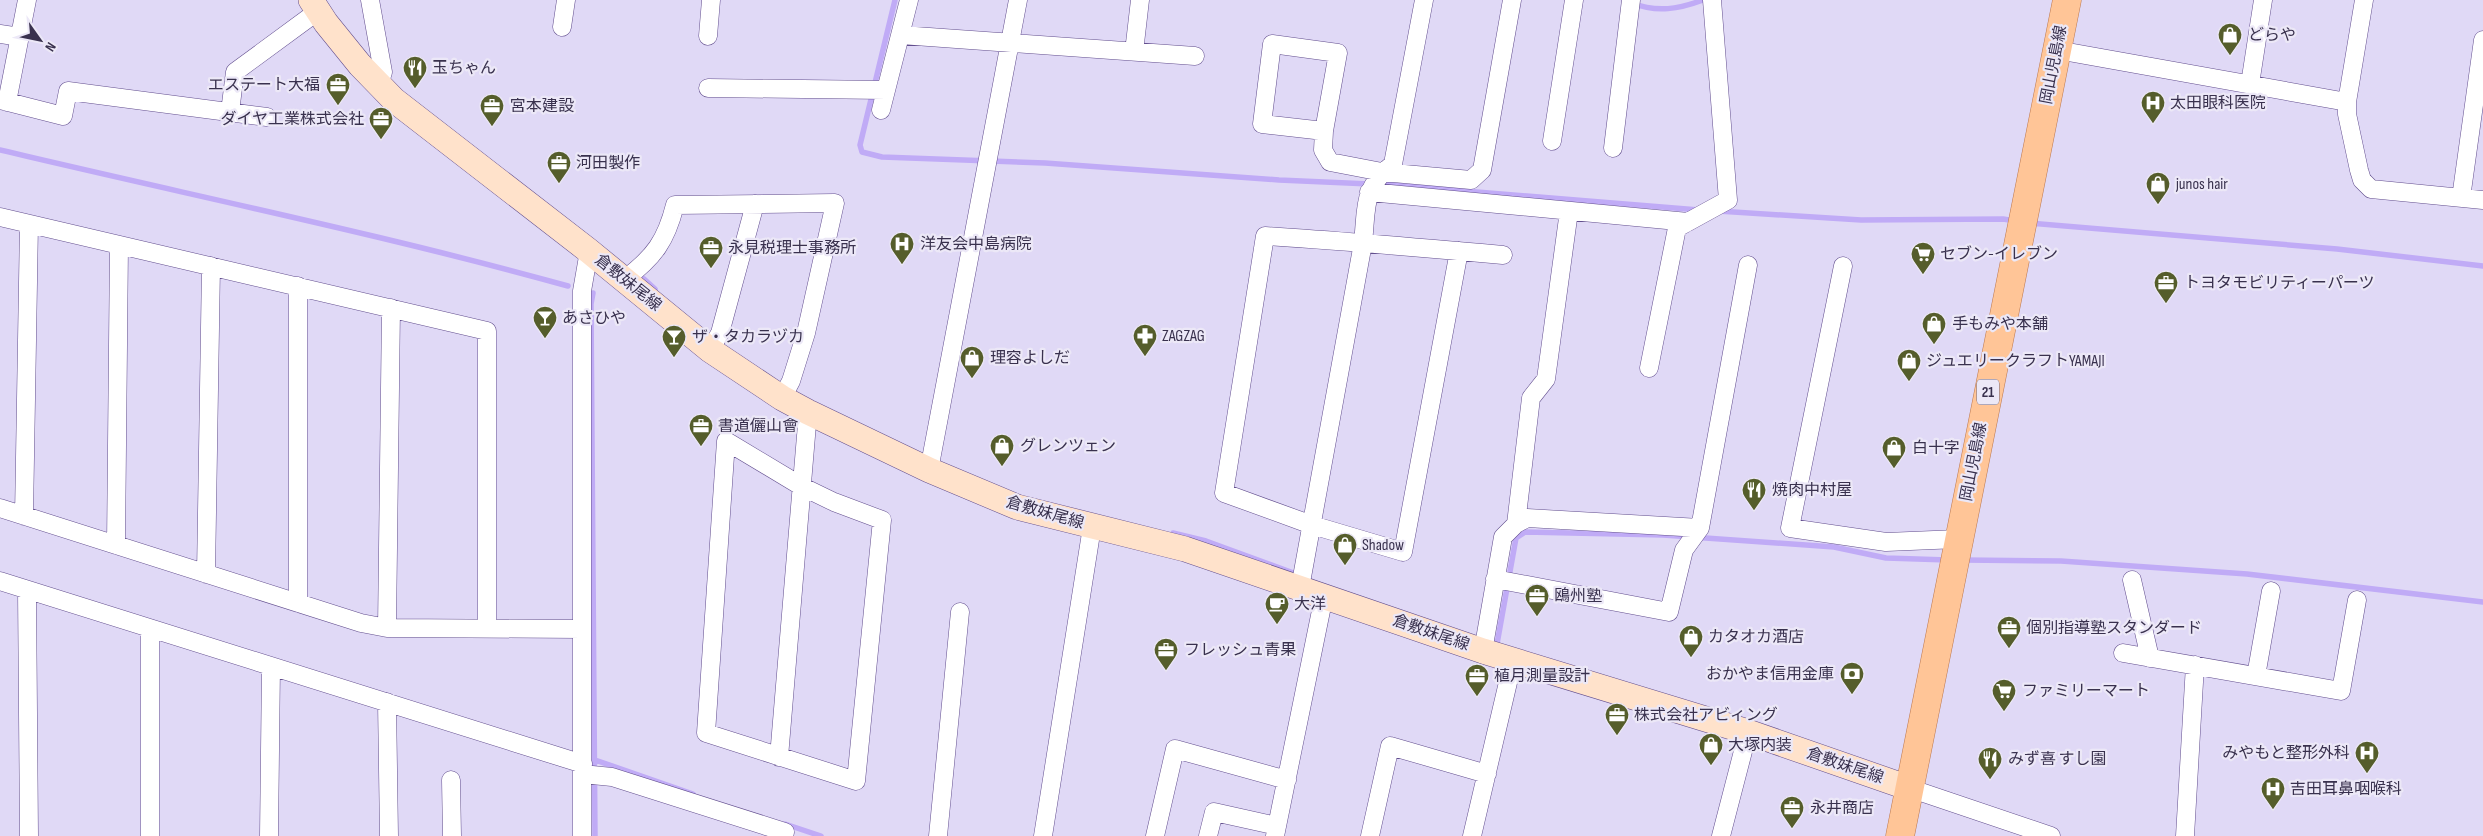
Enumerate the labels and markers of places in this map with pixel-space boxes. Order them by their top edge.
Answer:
shop icon: どらや [2217,22,2243,56]
place label: どらや [2248,26,2296,45]
restaurant icon: 玉ちゃん [402,55,428,89]
place label: 玉ちゃん [432,59,496,78]
office icon: エステート大福 [325,72,351,106]
place label: エステート大福 [208,76,320,95]
hospital icon: 太田眼科医院 [2140,90,2166,124]
office icon: 宮本建設 [479,93,505,127]
place label: 太田眼科医院 [2170,94,2266,113]
place label: 宮本建設 [510,97,574,116]
office icon: ダイヤ工業株式会社 [368,106,394,140]
place label: ダイヤ工業株式会社 [220,110,364,129]
office icon: 河田製作 [546,150,572,184]
place label: 河田製作 [576,154,640,173]
shop icon: junos hair [2145,171,2171,205]
place label: junos hair [2175,175,2228,194]
hospital icon: 洋友会中島病院 [889,231,915,265]
office icon: 永見税理士事務所 [698,235,724,269]
place label: 洋友会中島病院 [920,235,1032,254]
place label: 永見税理士事務所 [728,239,856,258]
supermarket icon: セブン-イレブン [1910,241,1936,275]
place label: セブン-イレブン [1940,245,2058,264]
office icon: トヨタモビリティーパーツ [2153,270,2179,304]
place label: トヨタモビリティーパーツ [2184,274,2375,293]
bar icon: あさひや [532,305,558,339]
place label: あさひや [562,309,626,328]
shop icon: 手もみや本舗 [1921,311,1947,345]
place label: 手もみや本舗 [1952,315,2048,334]
pharmacy icon: ZAGZAG [1132,323,1158,357]
bar icon: ザ・タカラヅカ [661,324,687,358]
place label: ZAGZAG [1162,327,1205,346]
place label: ザ・タカラヅカ [692,328,804,347]
shop icon: 理容よしだ [959,345,985,379]
shop icon: ジュエリークラフトYAMAJI [1896,348,1922,382]
place label: 理容よしだ [990,349,1070,368]
place label: ジュエリークラフトYAMAJI [1926,352,2105,371]
office icon: 書道儷山會 [688,413,714,447]
place label: 書道儷山會 [718,417,798,436]
shop icon: グレンツェン [989,433,1015,467]
shop icon: 白十字 [1881,435,1907,469]
place label: グレンツェン [1020,437,1116,456]
place label: 白十字 [1912,439,1960,458]
restaurant icon: 焼肉中村屋 [1741,477,1767,511]
place label: 焼肉中村屋 [1772,481,1852,500]
shop icon: Shadow [1332,532,1358,566]
place label: Shadow [1362,536,1404,555]
office icon: 鴎州塾 [1524,583,1550,617]
place label: 鴎州塾 [1554,586,1602,606]
cafe icon: 大洋 [1264,591,1290,625]
place label: 大洋 [1294,595,1326,614]
office icon: 個別指導塾スタンダード [1996,615,2022,649]
place label: 個別指導塾スタンダード [2026,619,2202,638]
shop icon: カタオカ酒店 [1678,624,1704,658]
place label: カタオカ酒店 [1708,628,1804,647]
office icon: フレッシュ青果 [1153,637,1179,671]
place label: フレッシュ青果 [1184,641,1296,660]
bank icon: おかやま信用金庫 [1839,661,1865,695]
office icon: 植月測量設計 [1464,663,1490,697]
place label: おかやま信用金庫 [1706,665,1834,684]
place label: 植月測量設計 [1494,667,1590,686]
supermarket icon: ファミリーマート [1991,678,2017,712]
place label: ファミリーマート [2022,682,2150,701]
office icon: 株式会社アビィング [1604,702,1630,736]
place label: 株式会社アビィング [1634,706,1778,725]
shop icon: 大塚内装 [1698,732,1724,766]
place label: 大塚内装 [1728,736,1792,755]
hospital icon: みやもと整形外科 [2354,740,2380,774]
place label: みやもと整形外科 [2222,744,2350,763]
restaurant icon: みず喜 すし園 [1977,746,2003,780]
place label: みず喜 すし園 [2008,750,2107,769]
hospital icon: 吉田耳鼻咽喉科 [2260,776,2286,810]
place label: 吉田耳鼻咽喉科 [2290,780,2402,799]
office icon: 永井商店 [1779,795,1805,829]
place label: 永井商店 [1810,799,1874,818]

